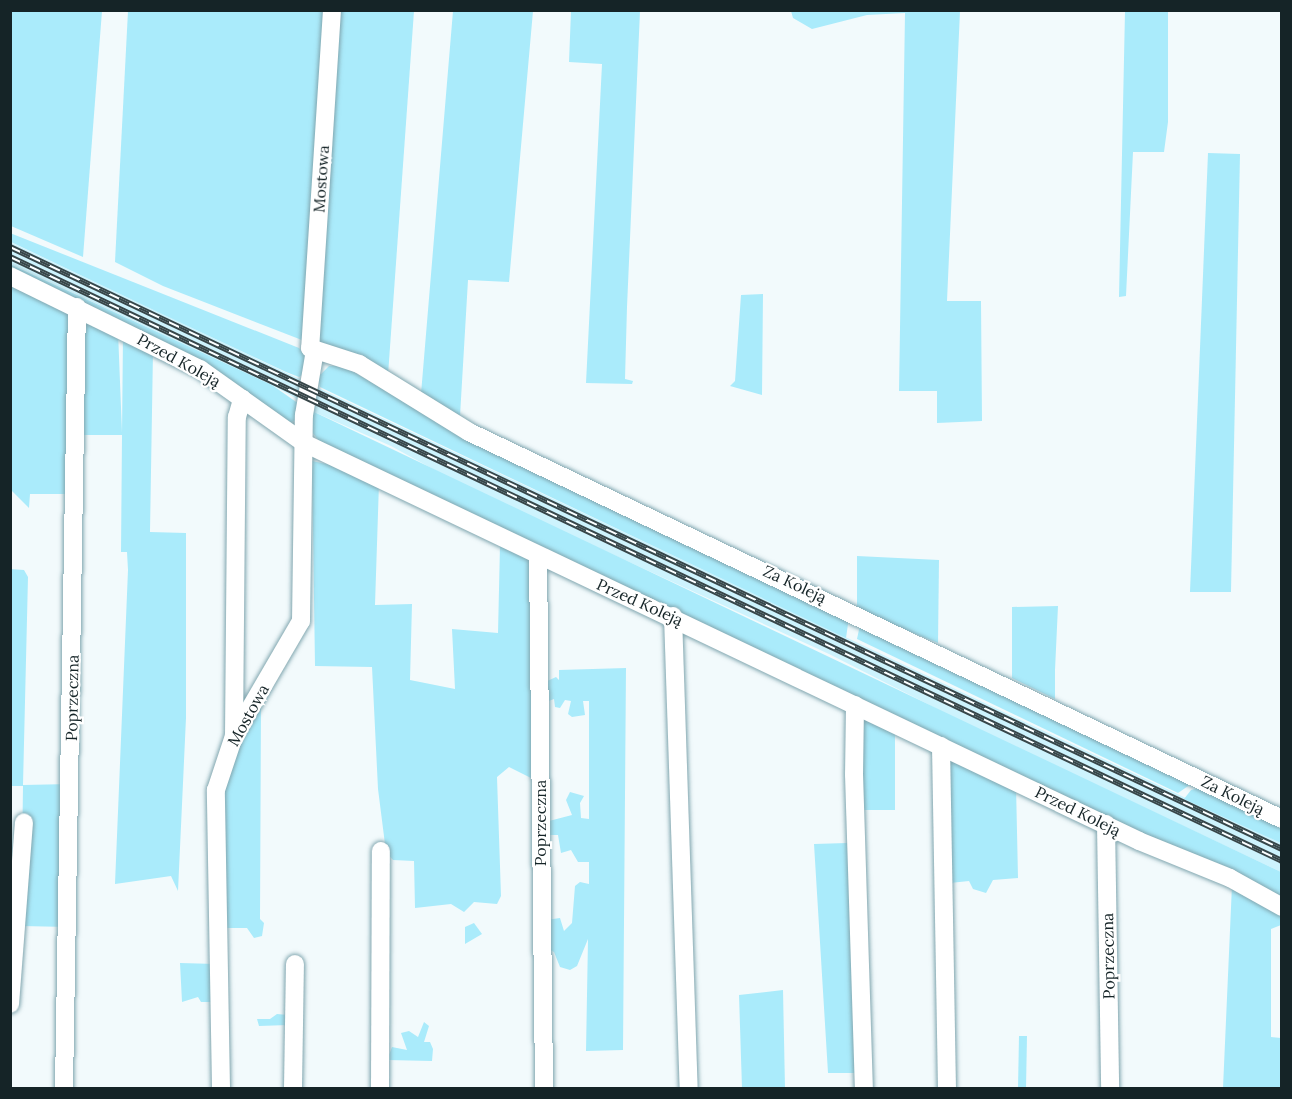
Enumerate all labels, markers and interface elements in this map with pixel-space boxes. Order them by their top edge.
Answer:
street label: Mostowa [309,145,333,213]
street label: Przed Koleją [134,329,224,391]
street label: Za Koleją [760,561,830,607]
street label: Przed Koleją [594,574,686,630]
street label: Poprzeczna [62,655,82,741]
street label: Mostowa [223,681,273,749]
street label: Za Koleją [1198,772,1268,818]
street label: Poprzeczna [530,780,550,866]
street label: Przed Koleją [1032,782,1124,840]
street label: Poprzeczna [1098,913,1118,999]

